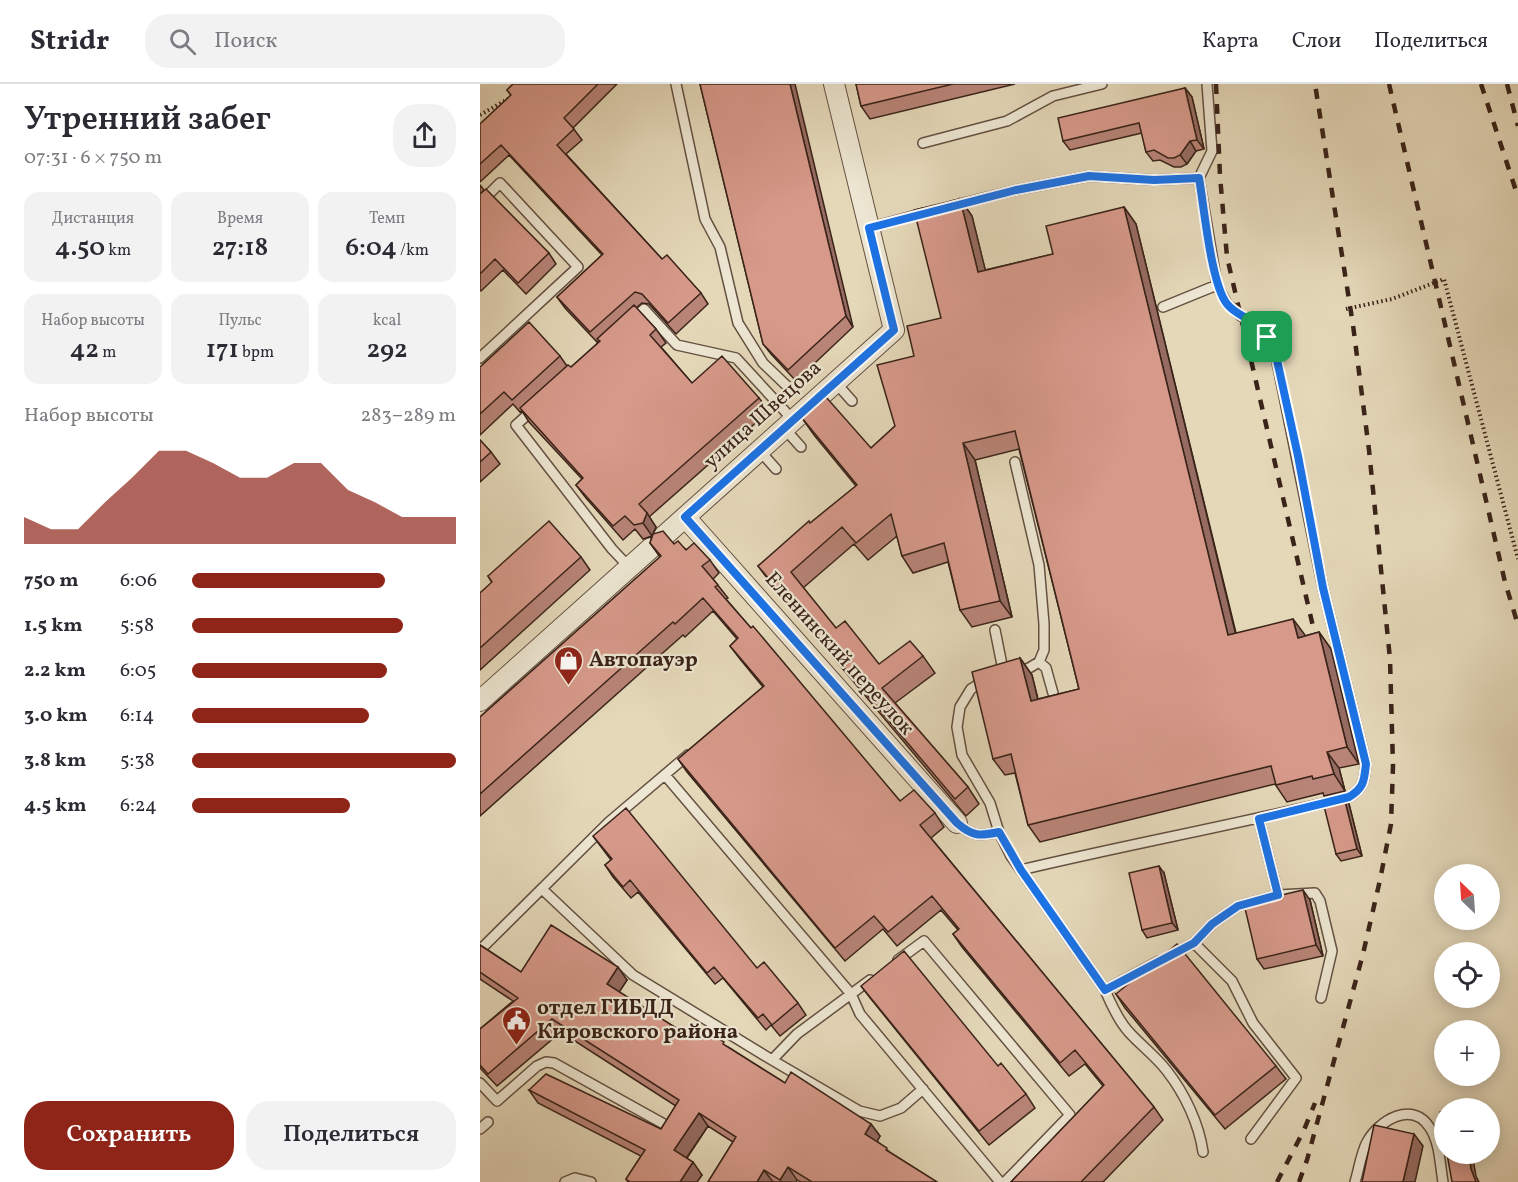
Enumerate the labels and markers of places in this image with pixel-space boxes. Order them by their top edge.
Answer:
pin [1241,311,1292,362]
shop icon: Автопауэр [552,644,584,686]
place label: Автопауэр [589,646,698,675]
place label: отдел ГИБДД Кировского района [537,994,738,1047]
public building icon: отдел ГИБДД Кировского района [500,1004,532,1046]

